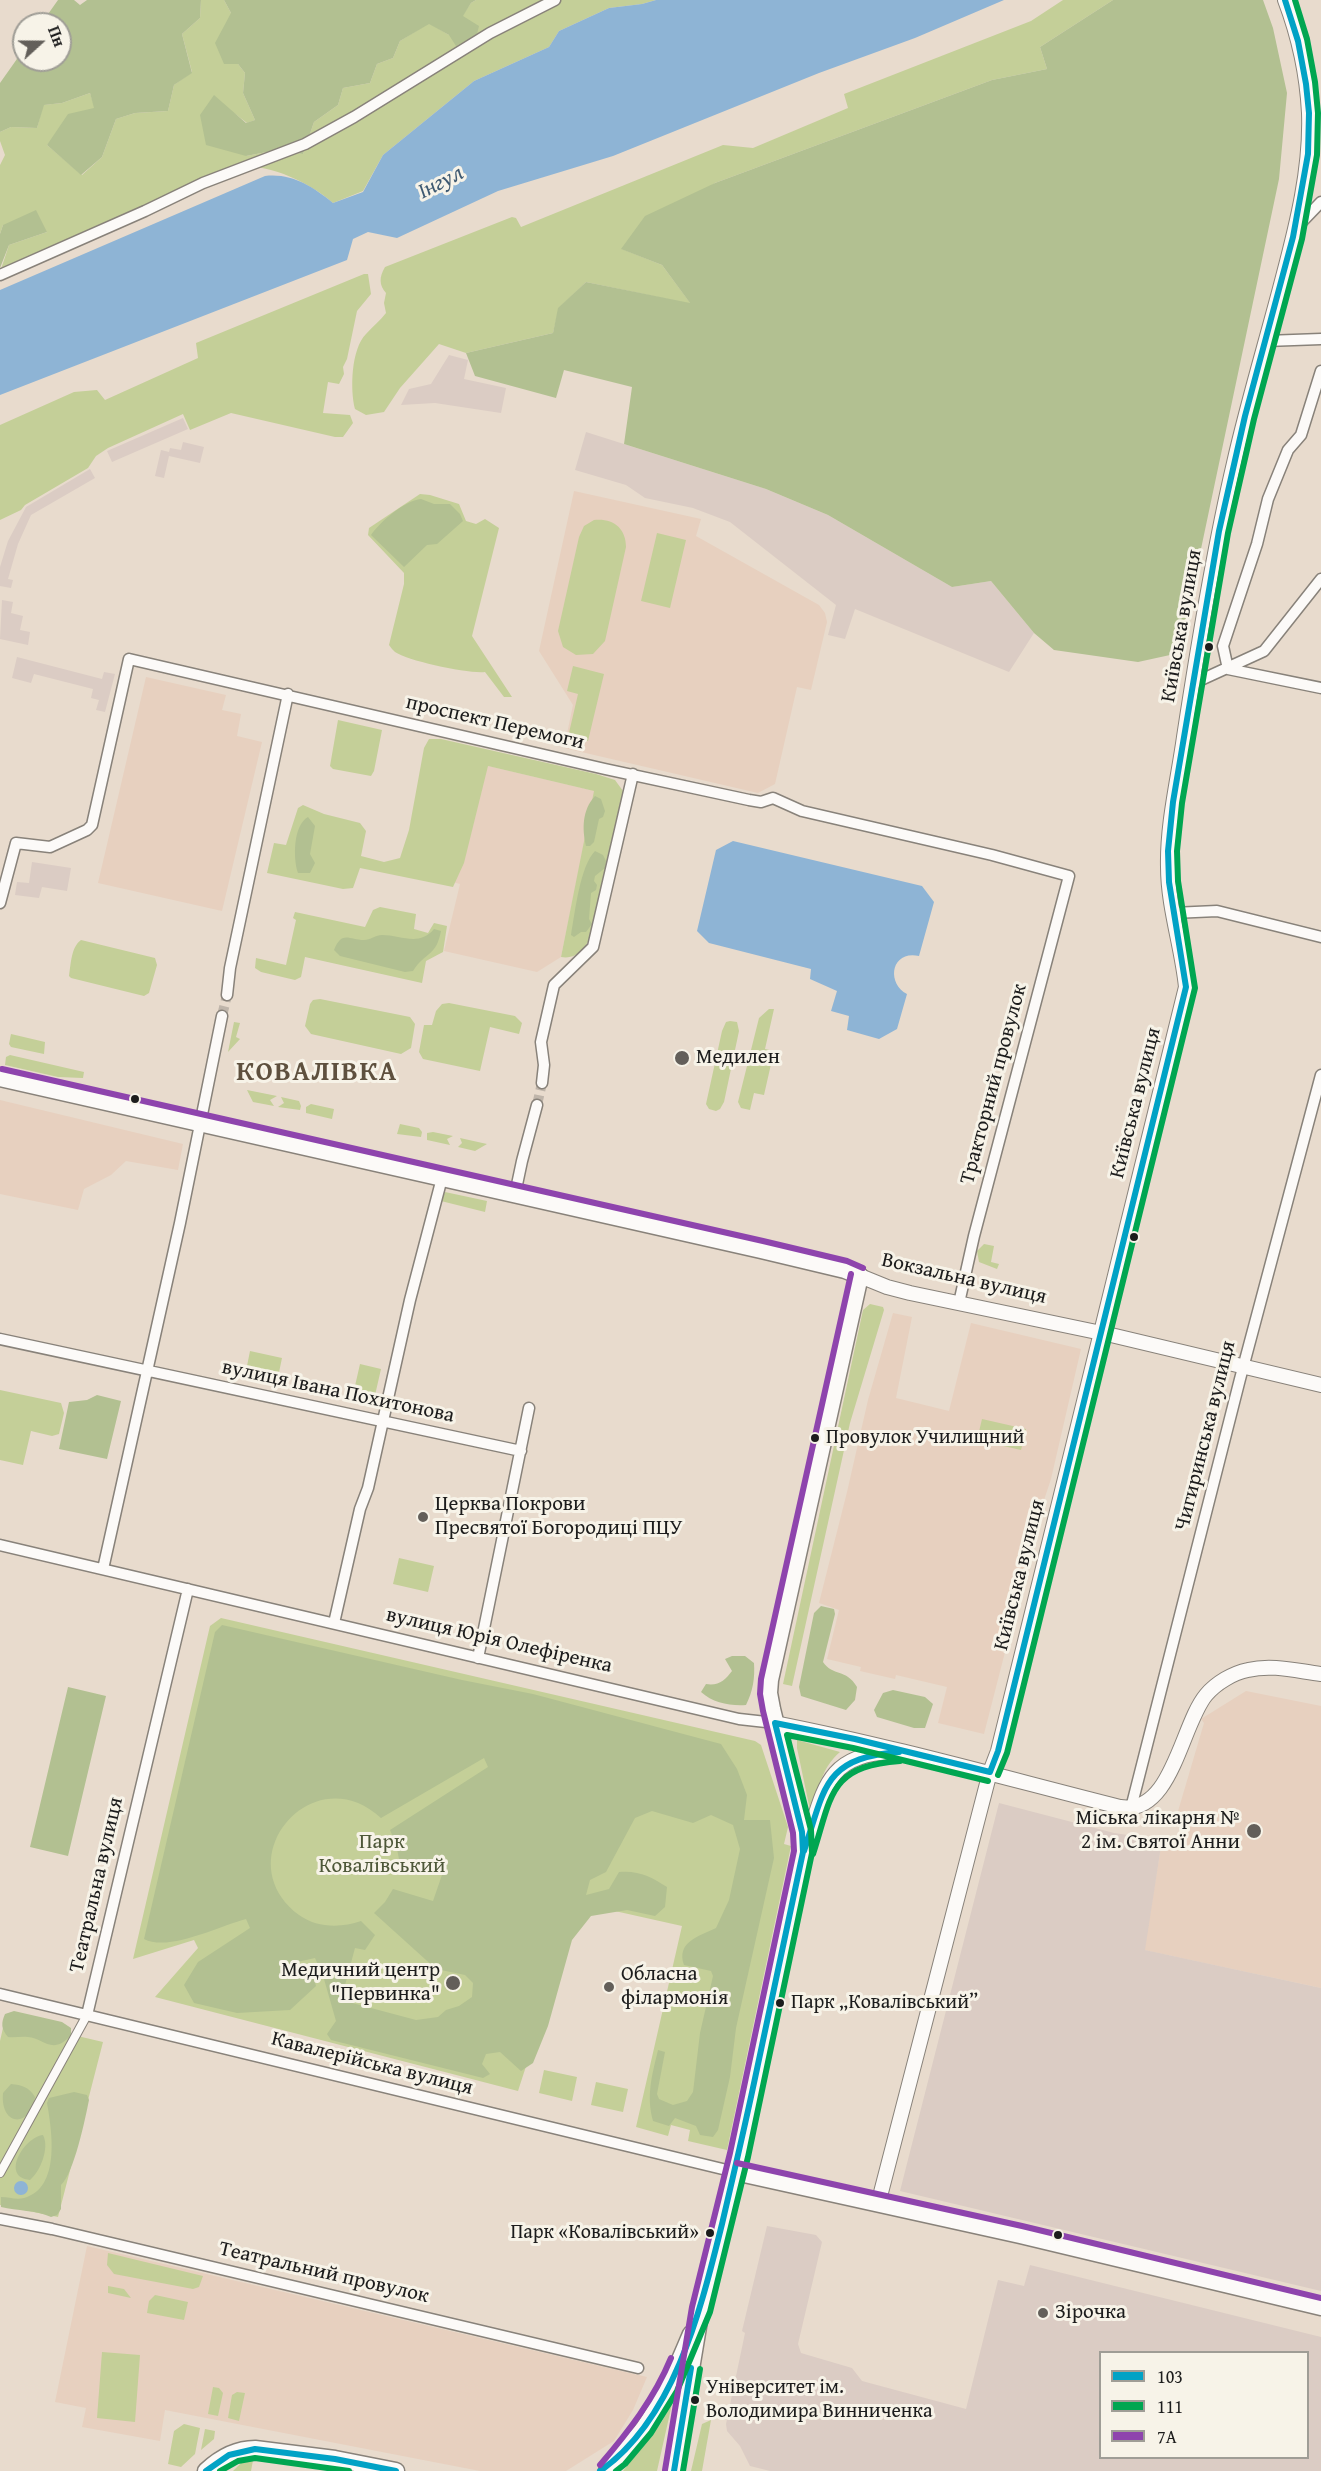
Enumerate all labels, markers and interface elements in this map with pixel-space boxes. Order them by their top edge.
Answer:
north arrow [12,12,72,72]
text: Пн [42,22,72,50]
water label: Інгул [414,160,468,206]
street label: Київська вулиця [1156,548,1208,704]
unlabelled marker [1203,641,1215,653]
street label: проспект Перемоги [403,690,587,756]
street label: Тракторний провулок [955,981,1033,1187]
street label: Київська вулиця [1105,1025,1167,1181]
place label: Медилен [696,1045,780,1071]
marker: Медилен [673,1049,691,1067]
district label: КОВАЛІВКА [236,1057,398,1089]
unlabelled marker [129,1093,141,1105]
unlabelled marker [1128,1231,1140,1243]
street label: Вокзальна вулиця [879,1248,1049,1310]
street label: Чигиринська вулиця [1170,1338,1242,1534]
street label: вулиця Івана Похитонова [219,1355,457,1429]
place label: Провулок Училищний [826,1426,1024,1450]
marker: Провулок Училищний [809,1432,821,1444]
place label: Церква Покрови Пресвятої Богородиці ПЦУ [435,1492,682,1542]
street label: Київська вулиця [989,1497,1051,1653]
marker: Церква Покрови Пресвятої Богородиці ПЦУ [416,1510,430,1524]
street label: вулиця Юрія Олефіренка [384,1603,614,1679]
street label: Театральна вулиця [65,1795,129,1975]
place label: Міська лікарня № 2 ім. Святої Анни [1076,1806,1240,1856]
marker: Міська лікарня № 2 ім. Святої Анни [1245,1822,1263,1840]
park label: Парк Ковалівський [319,1830,445,1880]
place label: Медичний центр "Первинка" [281,1958,440,2008]
place label: Обласна філармонія [621,1962,728,2012]
marker: Медичний центр "Первинка" [444,1974,462,1992]
marker: Обласна філармонія [602,1980,616,1994]
place label: Парк „Ковалівський” [791,1991,978,2015]
marker: Парк „Ковалівський” [774,1997,786,2009]
street label: Кавалерійська вулиця [269,2027,475,2101]
place label: Парк «Ковалівський» [510,2221,699,2245]
marker: Парк «Ковалівський» [704,2227,716,2239]
unlabelled marker [1052,2229,1064,2241]
street label: Театральний провулок [217,2237,431,2309]
place label: Зірочка [1055,2300,1126,2326]
marker: Зірочка [1036,2306,1050,2320]
legend [1099,2351,1309,2459]
text: 103 [1157,2363,1183,2390]
place label: Університет ім. Володимира Винниченка [706,2376,932,2423]
text: 111 [1157,2393,1183,2420]
marker: Університет ім. Володимира Винниченка [689,2394,701,2406]
text: 7А [1157,2423,1177,2450]

